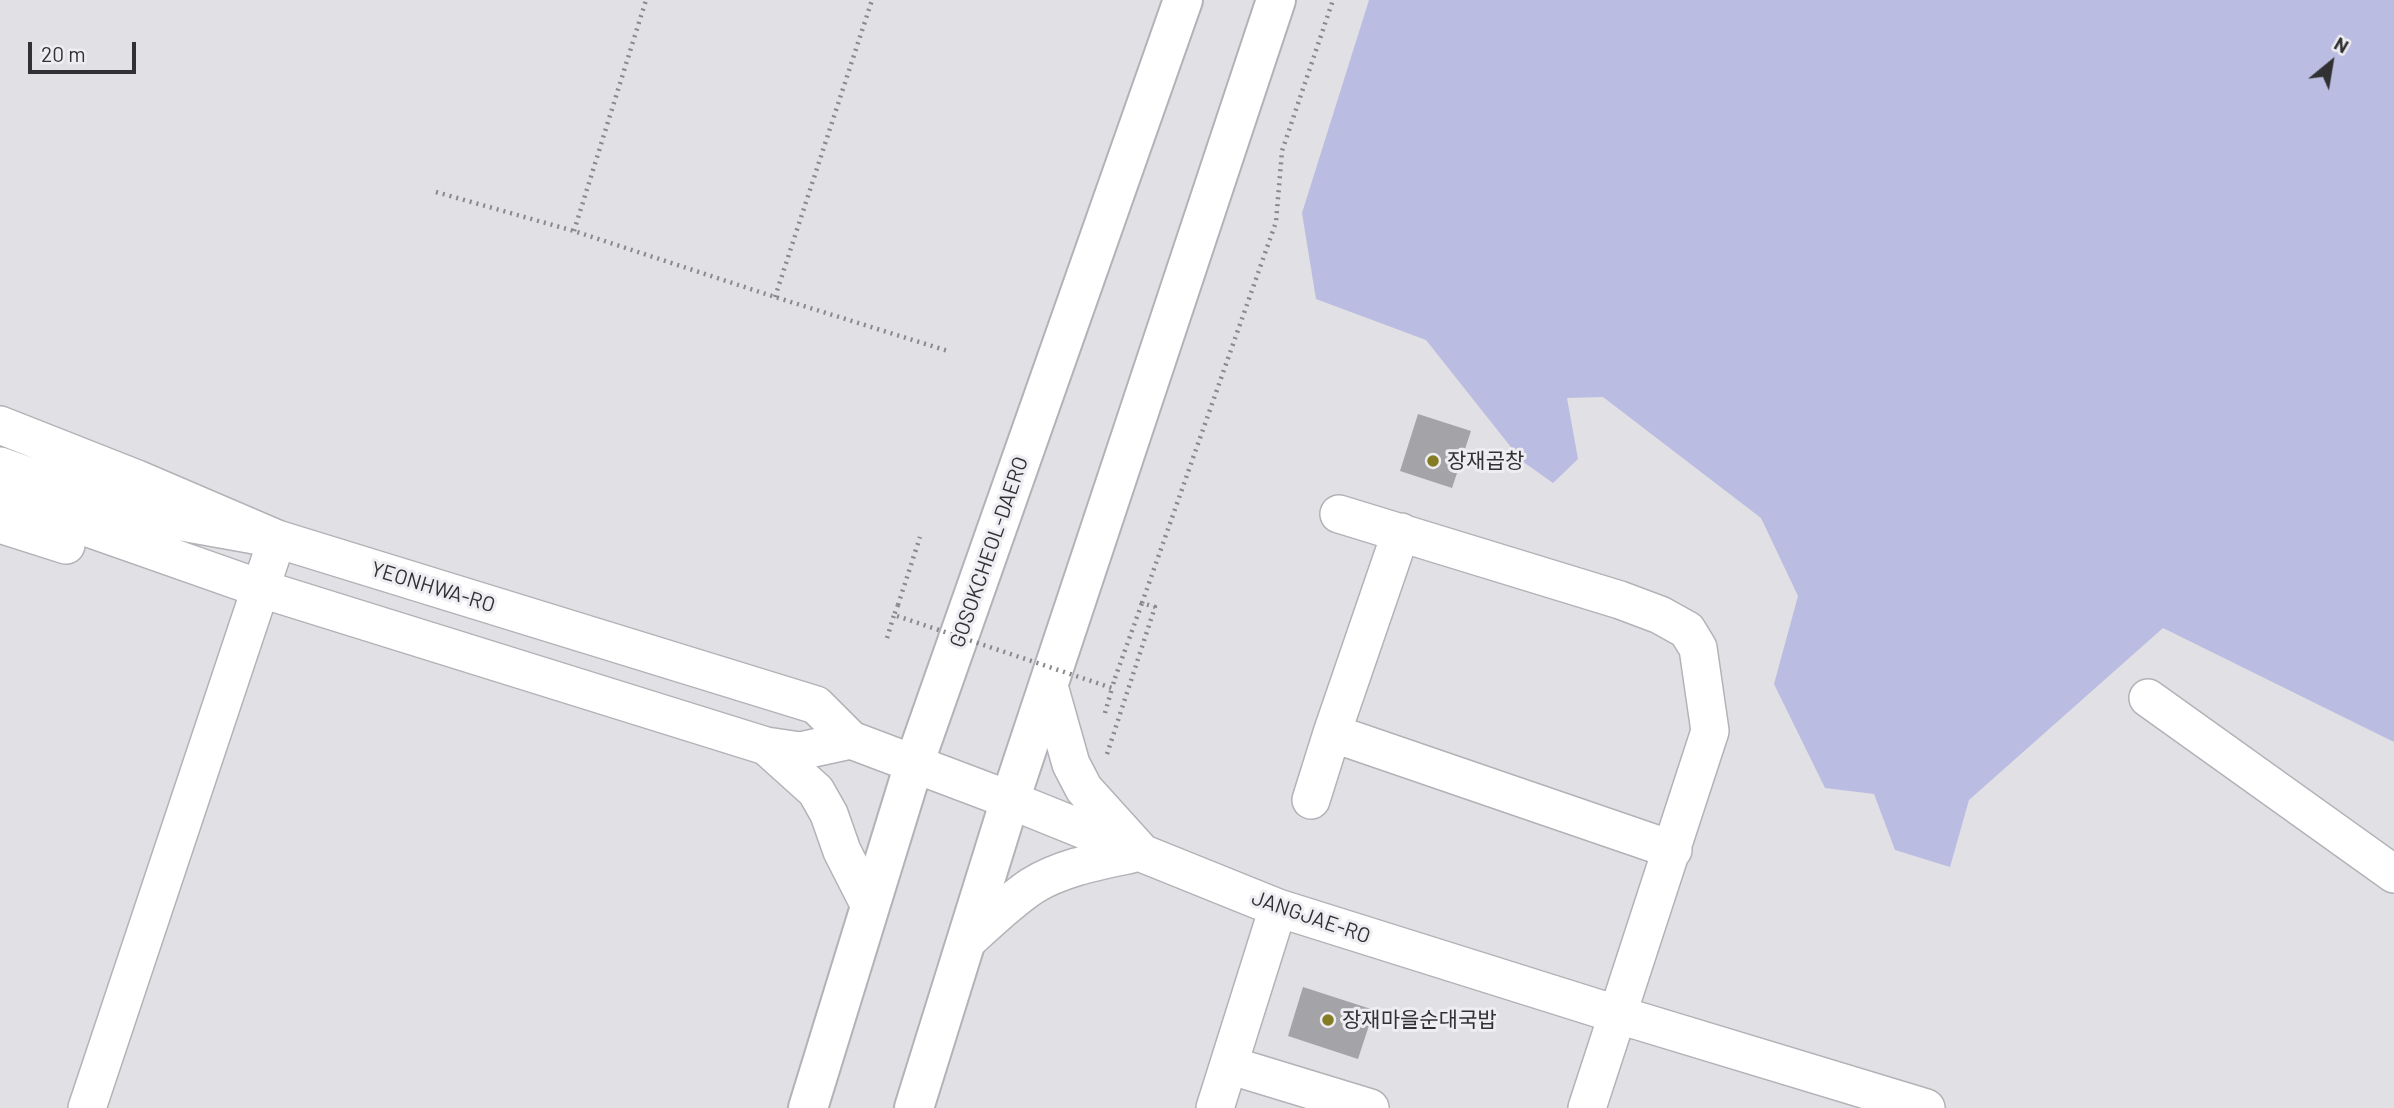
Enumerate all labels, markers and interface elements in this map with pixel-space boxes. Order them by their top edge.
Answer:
scale bar [32,28,140,72]
north arrow [2296,28,2366,98]
text: N [2331,31,2353,57]
text: 20 m [41,41,86,66]
place label: 장재곱창 [1447,448,1524,474]
street label: GOSOKCHEOL-DAERO [945,453,1033,651]
marker: 장재곱창 [1425,453,1441,469]
street label: YEONHWA-RO [368,556,498,618]
street label: JANGJAE-RO [1248,885,1374,949]
place label: 장재마을순대국밥 [1342,1007,1497,1033]
marker: 장재마을순대국밥 [1320,1012,1336,1028]

